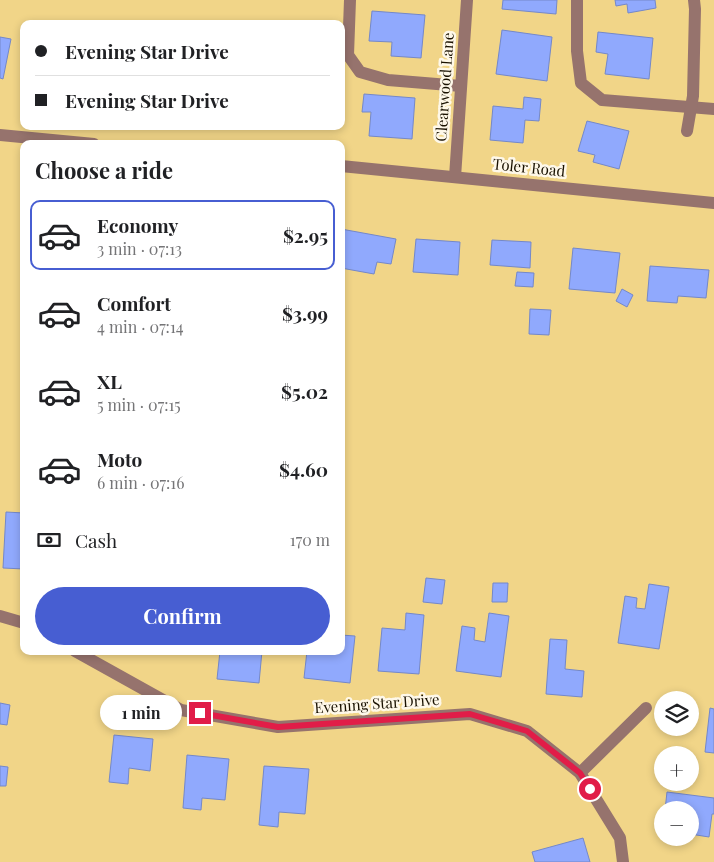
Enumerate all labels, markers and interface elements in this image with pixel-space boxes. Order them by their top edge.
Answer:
street label: Clearwood Lane [430,32,458,142]
text: Evening Star Drive [65,38,229,64]
text: Evening Star Drive [65,87,229,113]
street label: Toler Road [492,153,567,181]
text: Choose a ride [35,155,173,185]
text: Economy [97,212,178,238]
icon: car [37,213,82,258]
text: $2.95 [283,222,328,248]
text: 3 min · 07:13 [97,238,182,259]
text: Comfort [97,290,171,316]
icon: car [37,291,82,336]
text: $3.99 [282,300,328,326]
text: 4 min · 07:14 [97,316,184,337]
text: XL [97,368,122,394]
icon: car [37,369,82,414]
text: $5.02 [281,378,328,404]
text: 5 min · 07:15 [97,394,181,415]
text: Moto [97,446,142,472]
icon: car [37,447,82,492]
text: $4.60 [279,456,328,482]
text: 6 min · 07:16 [97,472,184,493]
icon: cash [35,526,63,554]
text: Cash [75,527,117,553]
text: 170 m [290,529,330,550]
button: Confirm [35,587,330,645]
street label: Evening Star Drive [314,689,440,717]
map controls [654,691,699,846]
button: layers [654,691,699,736]
callout: 1 min [100,696,182,730]
text: 1 min [121,702,161,723]
route end [189,702,211,724]
button: + [654,746,699,791]
route start [579,778,601,800]
button: − [654,801,699,846]

